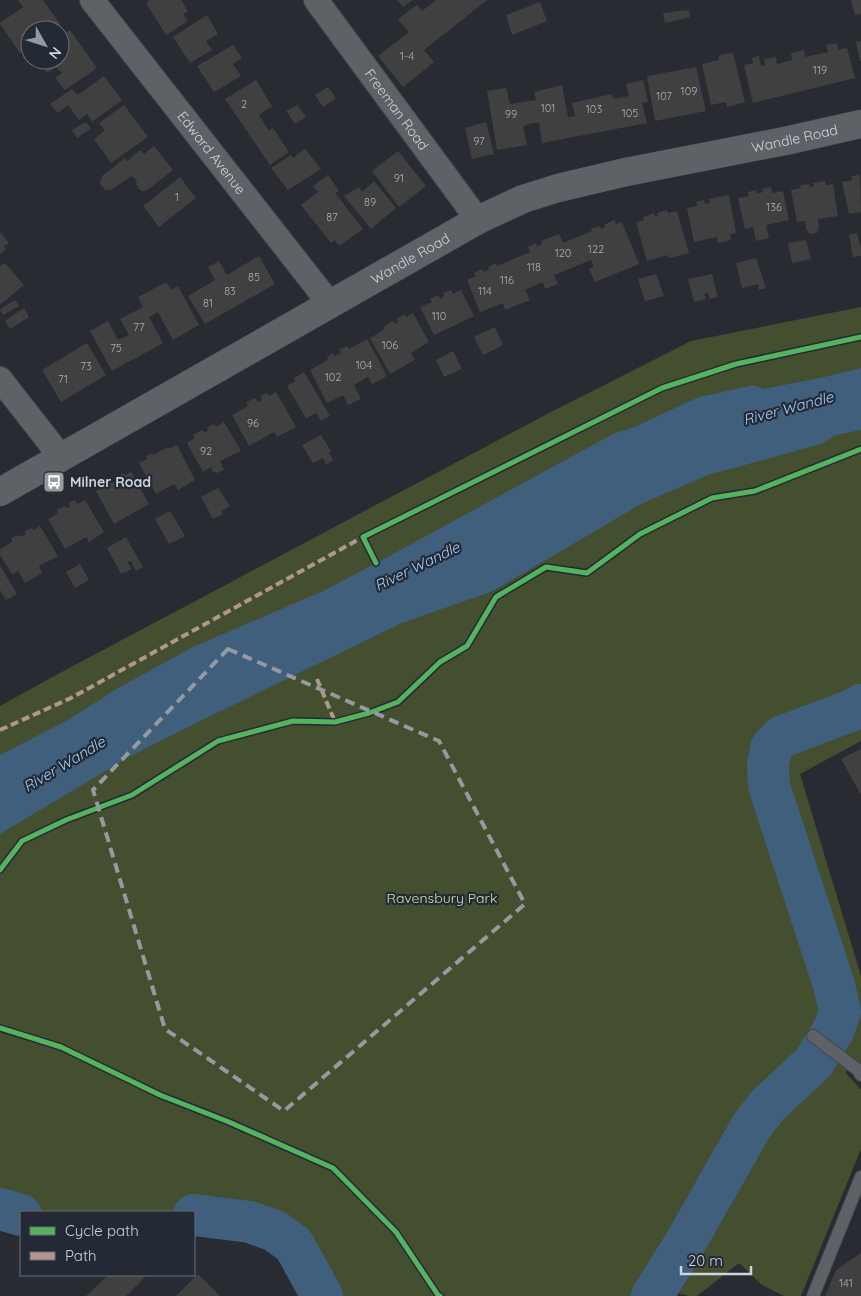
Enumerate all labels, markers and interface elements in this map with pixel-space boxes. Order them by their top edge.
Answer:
north arrow [20,20,70,70]
text: N [45,44,65,63]
house number: 1-4 [400,49,414,63]
house number: 119 [813,63,827,77]
street label: Freeman Road [361,65,433,154]
house number: 109 [681,84,697,98]
house number: 107 [656,89,672,103]
house number: 2 [241,97,247,111]
house number: 101 [541,101,555,115]
house number: 103 [586,102,602,116]
house number: 105 [622,106,638,120]
house number: 99 [505,107,517,121]
street label: Edward Avenue [173,108,250,198]
street label: Wandle Road [750,120,840,156]
house number: 97 [473,134,485,148]
house number: 91 [394,171,404,185]
house number: 1 [175,190,179,204]
house number: 89 [364,195,376,209]
house number: 136 [766,200,782,214]
house number: 87 [326,210,338,224]
street label: Wandle Road [368,229,453,288]
house number: 122 [588,242,604,256]
house number: 120 [555,246,571,260]
house number: 118 [527,260,541,274]
house number: 85 [248,270,260,284]
house number: 116 [500,273,514,287]
house number: 83 [224,284,236,298]
house number: 114 [478,284,492,298]
house number: 81 [203,296,213,310]
house number: 110 [432,309,446,323]
house number: 77 [133,320,145,334]
house number: 106 [382,338,398,352]
house number: 75 [110,341,122,355]
house number: 104 [356,358,372,372]
house number: 73 [80,359,92,373]
house number: 102 [325,370,341,384]
house number: 71 [58,372,68,386]
water label: River Wandle [741,387,836,429]
house number: 96 [247,416,259,430]
house number: 92 [200,444,212,458]
bus stop icon: Milner Road [42,470,66,494]
place label: Milner Road [70,473,151,491]
water label: River Wandle [371,537,463,595]
water label: River Wandle [19,732,109,796]
park label: Ravensbury Park [387,889,497,907]
legend [20,1211,195,1276]
text: Cycle path [65,1221,139,1240]
scale bar [681,1244,751,1276]
text: Path [65,1246,97,1265]
text: 20 m [688,1251,723,1270]
house number: 141 [839,1276,853,1290]

